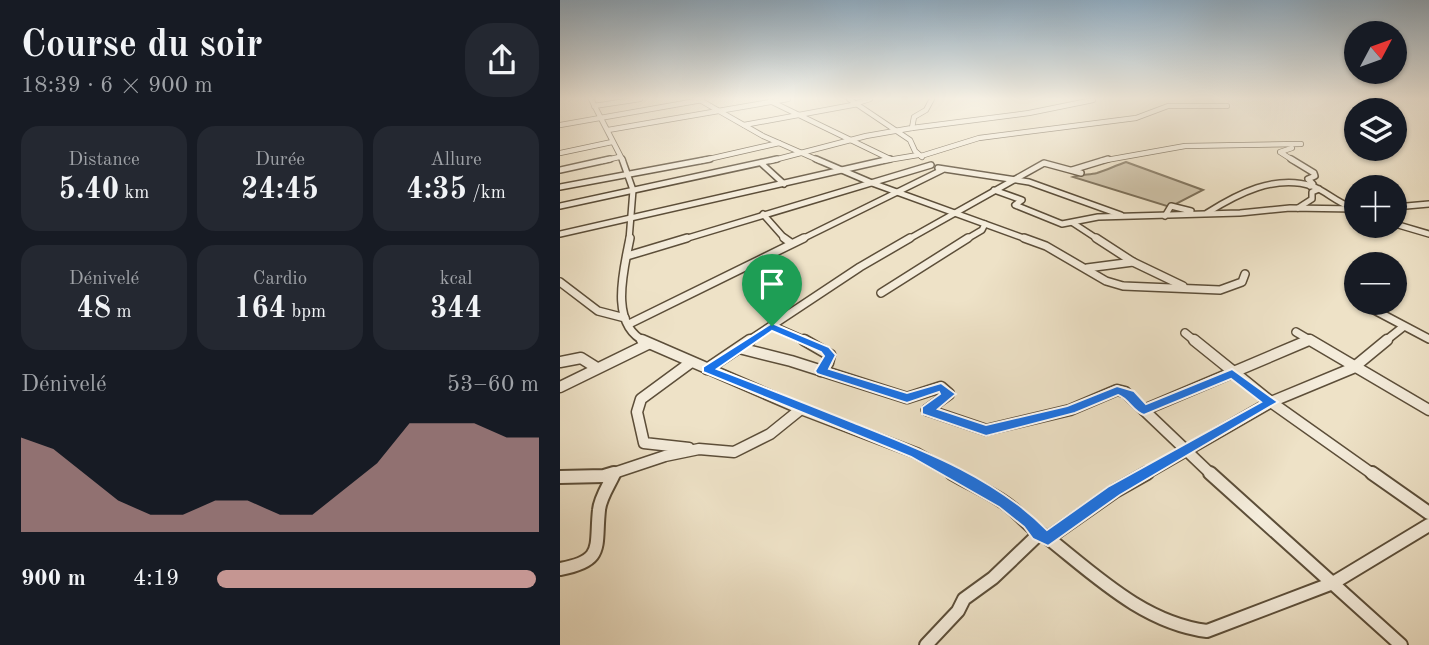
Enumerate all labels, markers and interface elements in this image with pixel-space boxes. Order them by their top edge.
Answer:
north arrow [1344,21,1407,84]
map controls [1344,21,1407,315]
button: share [465,23,539,97]
text: Course du soir [21,27,263,65]
text: 18:39 · 6 × 900 m [21,74,213,97]
button: layers [1344,98,1407,161]
text: Distance [68,151,140,170]
text: Durée [255,151,305,170]
text: Allure [430,151,482,170]
text: 5.40 [59,175,119,205]
text: 24:45 [241,175,319,205]
text: 4:35 [406,175,467,205]
button: + [1344,175,1407,238]
text: km [119,184,149,203]
text: /km [467,184,506,203]
button: − [1344,252,1407,315]
pin [742,254,802,326]
icon: arrive [753,265,791,303]
text: Dénivelé [69,270,139,289]
text: Cardio [253,270,307,289]
text: kcal [440,270,472,289]
text: 48 [76,294,111,324]
text: 164 [234,294,286,324]
text: 344 [430,294,482,324]
text: m [111,303,132,322]
text: bpm [286,303,326,322]
text: Dénivelé [21,373,107,396]
text: 53–60 m [447,373,539,396]
text: 900 m [21,567,86,590]
text: 4:19 [133,567,179,590]

